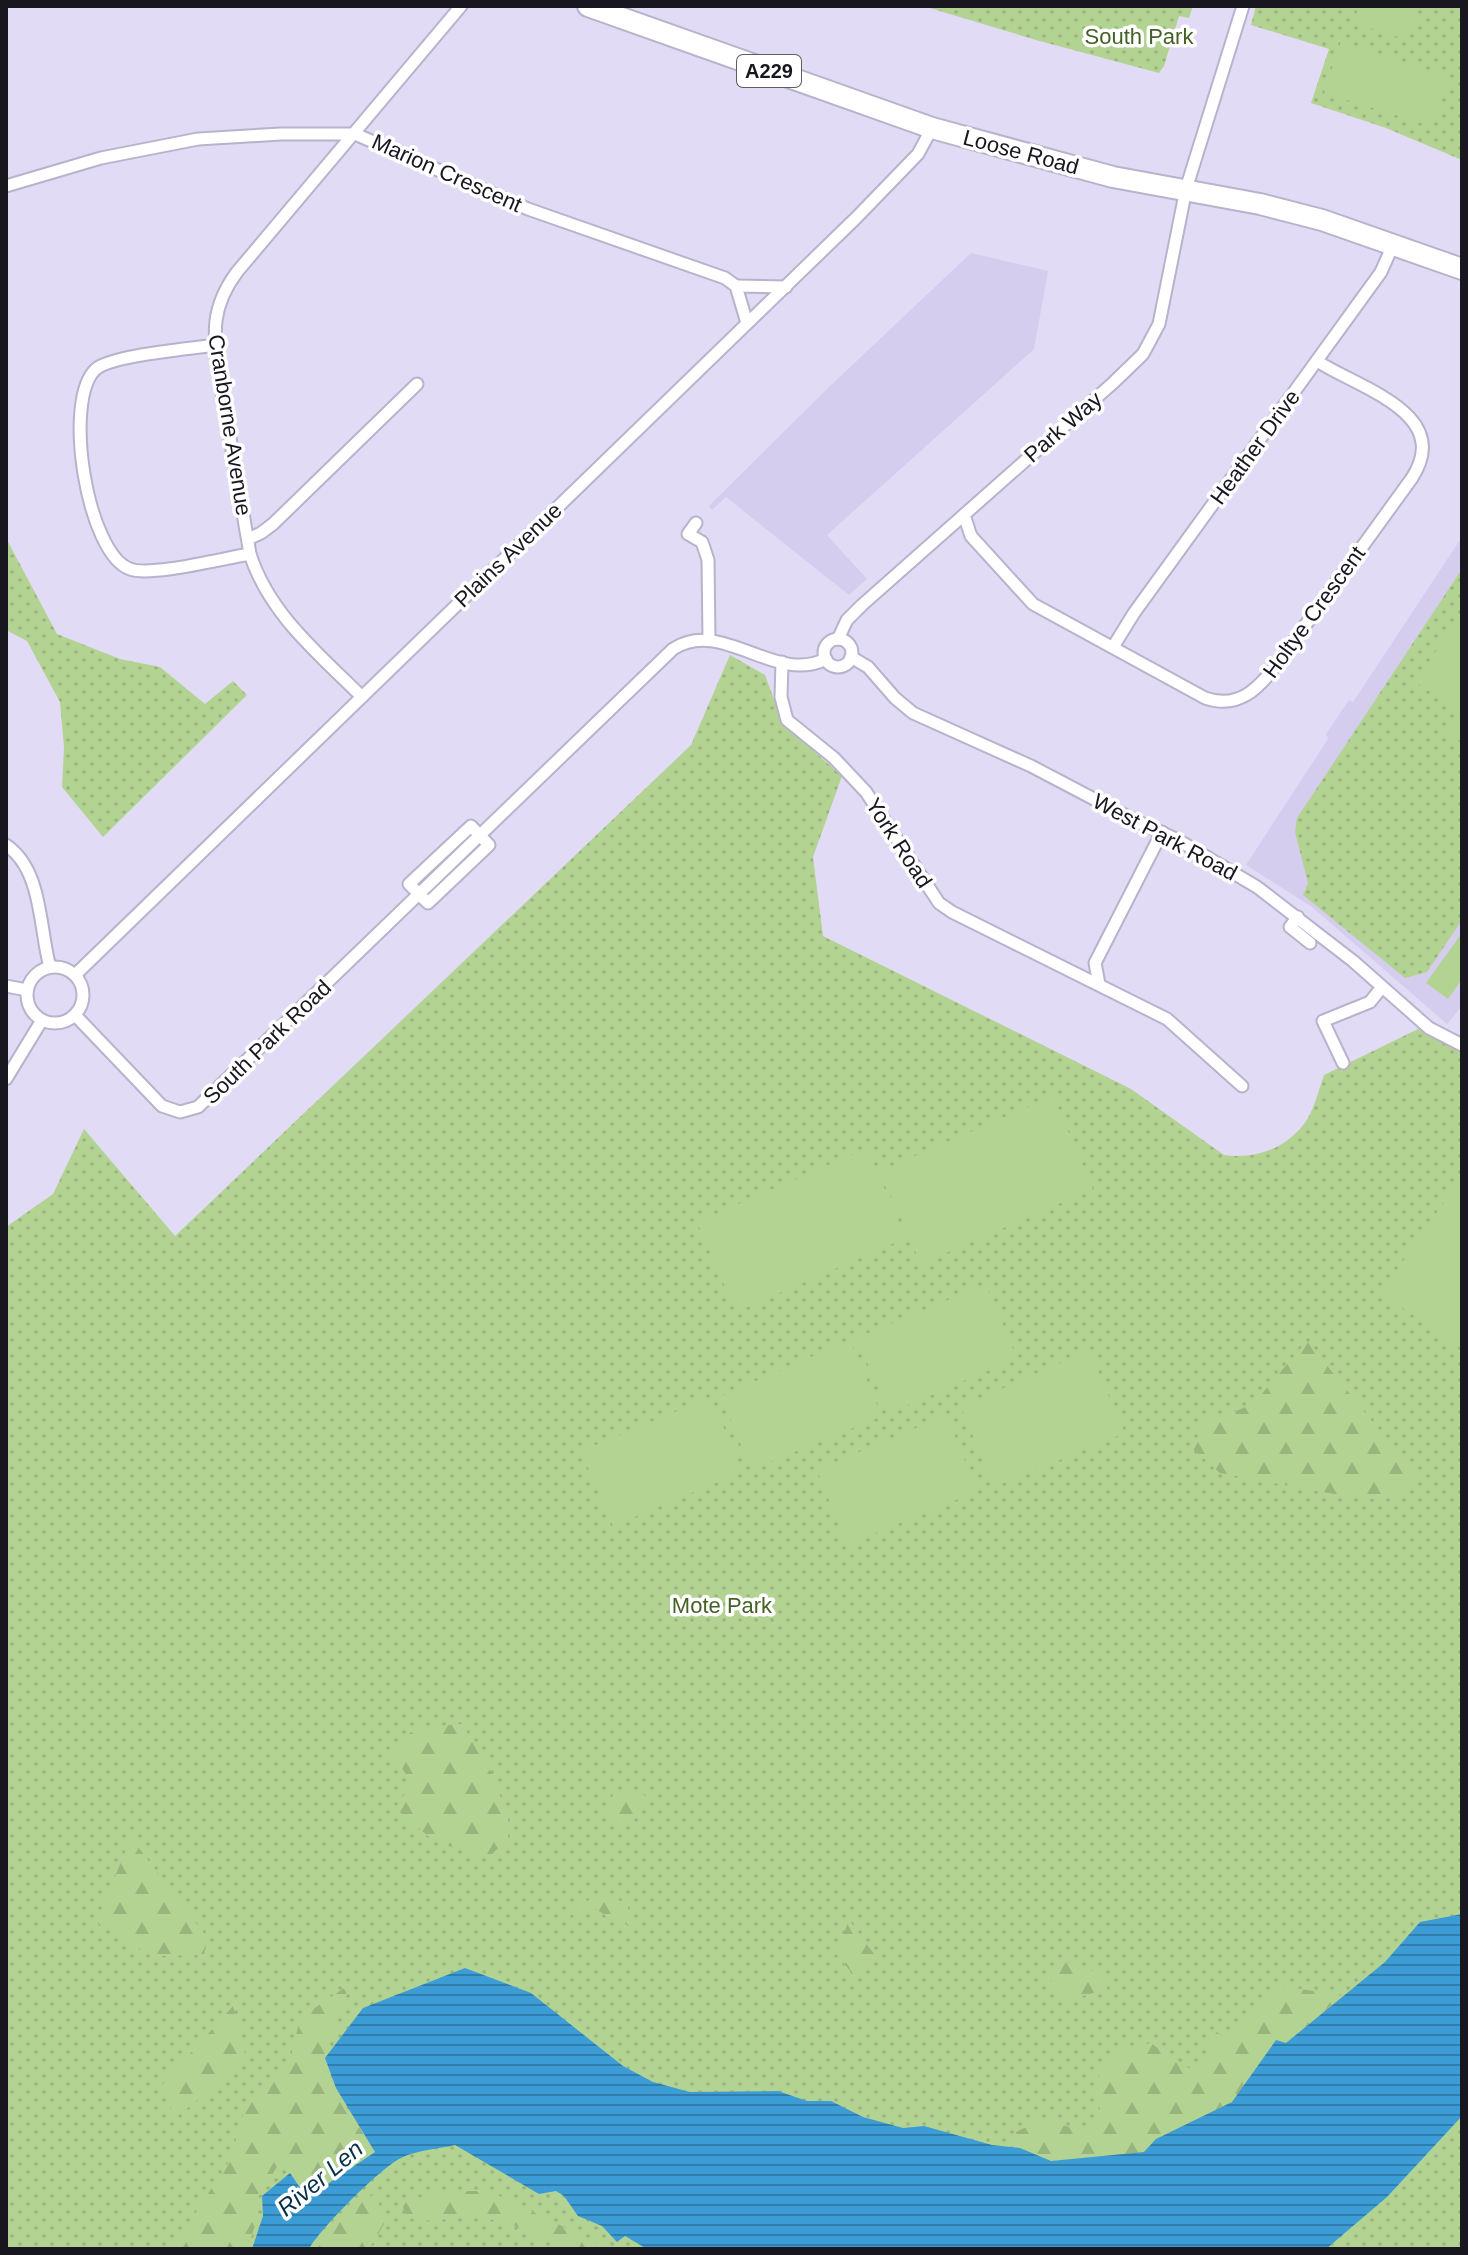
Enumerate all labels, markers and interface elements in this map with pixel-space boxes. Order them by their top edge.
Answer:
park label: South Park [1085,24,1194,49]
road number: A229 [737,55,801,87]
street label: Loose Road [960,125,1082,179]
street label: Marion Crescent [368,129,526,217]
street label: Cranborne Avenue [203,333,257,517]
street label: Heather Drive [1205,385,1305,509]
street label: Park Way [1019,387,1107,467]
street label: Plains Avenue [449,498,567,612]
street label: Holtye Crescent [1258,541,1370,683]
street label: West Park Road [1089,788,1241,886]
street label: York Road [861,793,937,893]
street label: South Park Road [198,975,336,1109]
park label: Mote Park [672,1593,773,1618]
water label: River Len [272,2135,368,2221]

